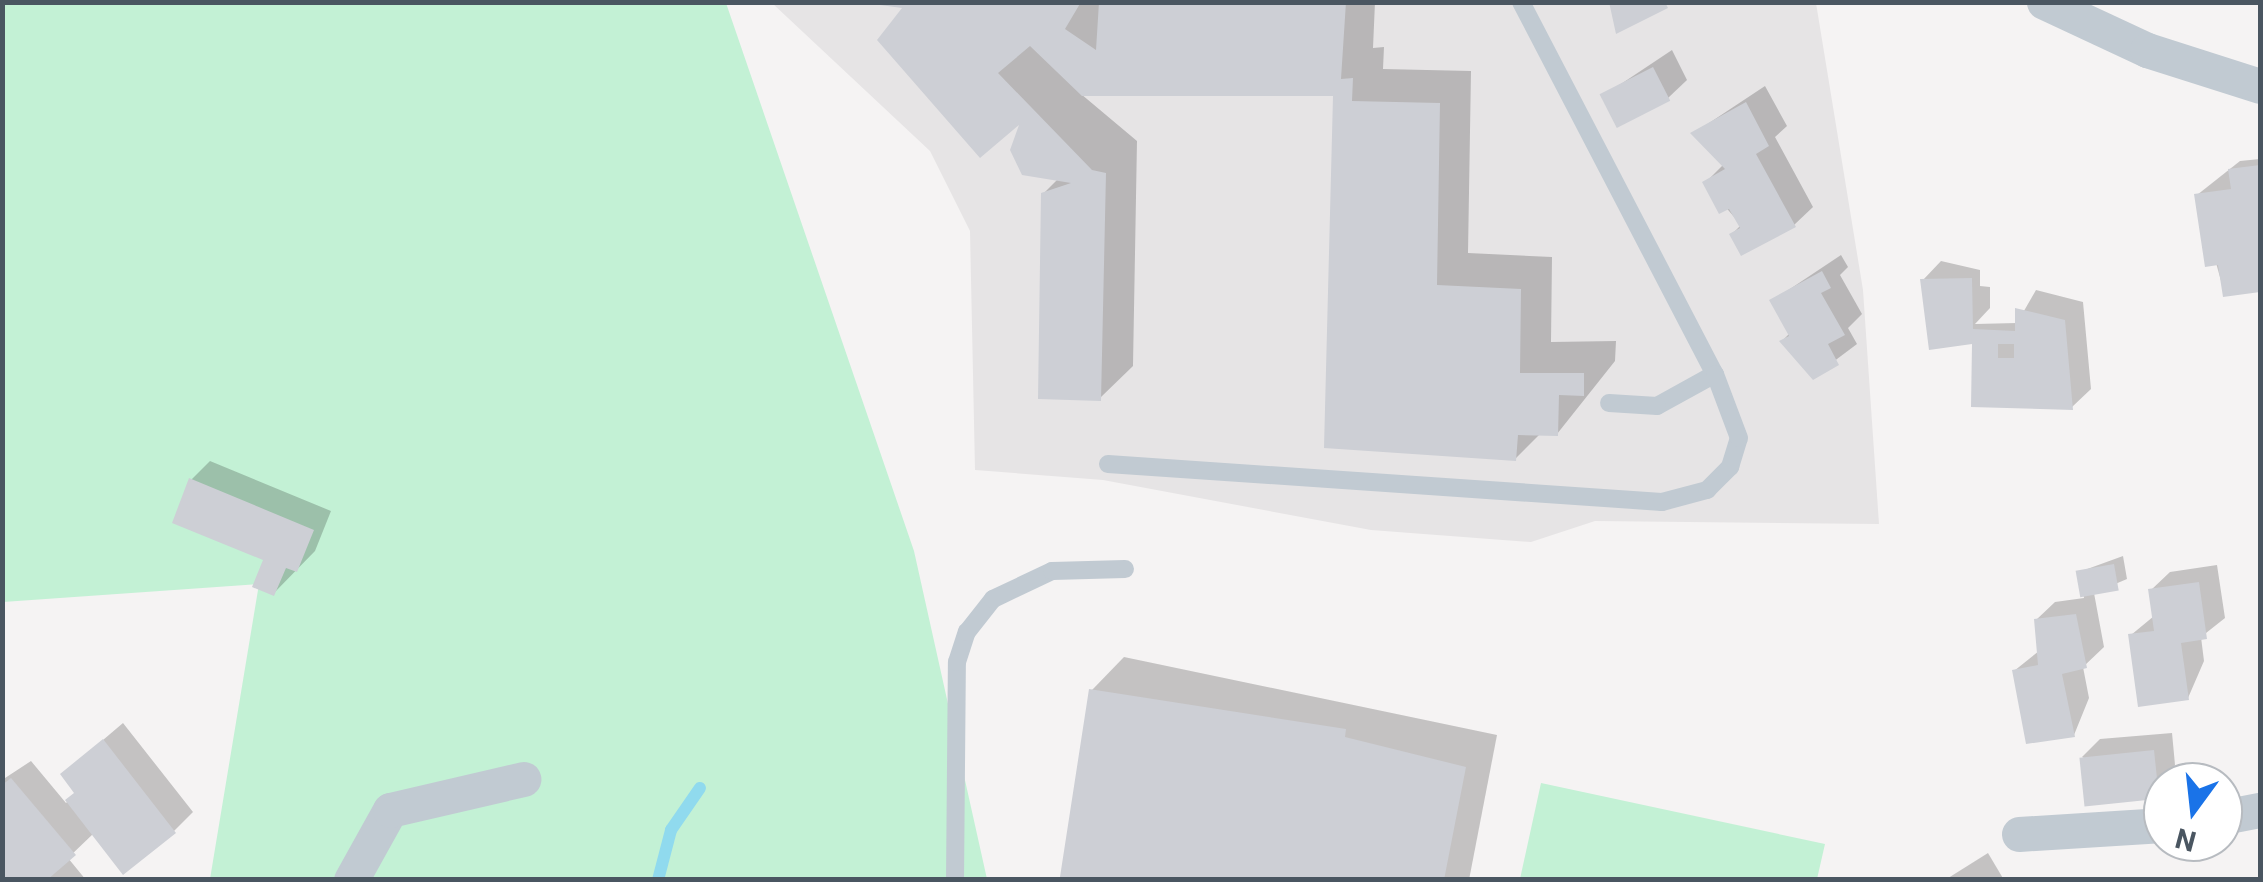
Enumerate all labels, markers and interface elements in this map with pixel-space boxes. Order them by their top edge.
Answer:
north arrow [2143,762,2243,862]
text: N [2172,821,2199,858]

